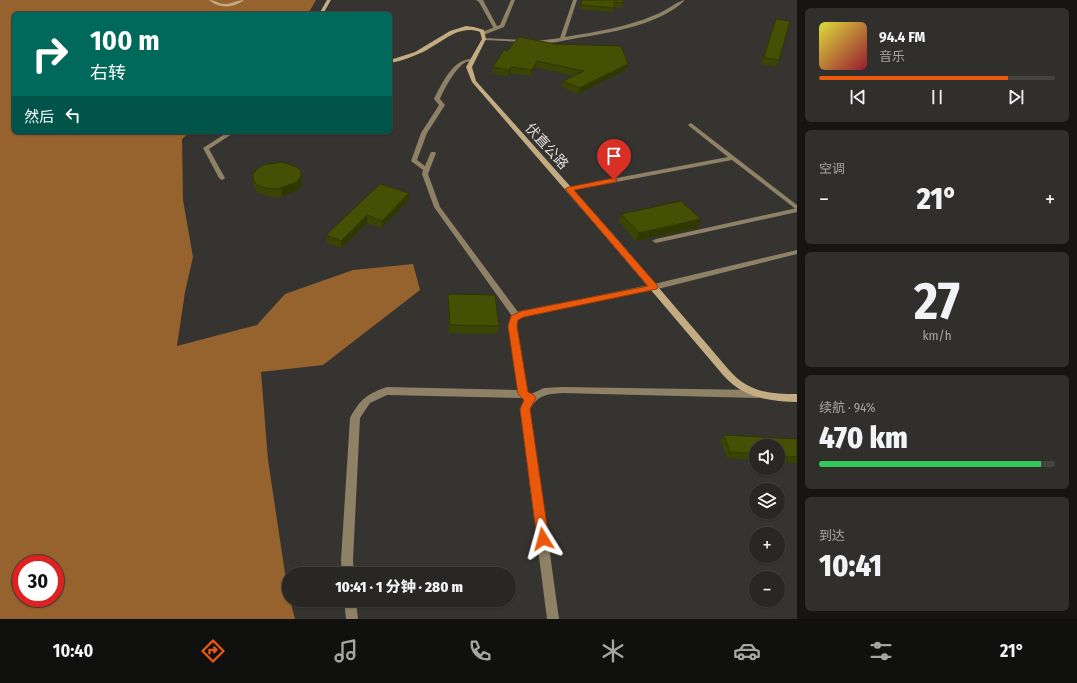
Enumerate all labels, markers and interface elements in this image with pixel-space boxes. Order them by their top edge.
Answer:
text: 100 m [90,24,160,57]
icon: right [24,28,76,80]
text: 94.4 FM [879,28,925,46]
text: 音乐 [879,49,905,64]
text: 右转 [90,62,126,84]
icon: previous [847,86,869,108]
icon: pause [926,86,948,108]
icon: next [1005,86,1027,108]
icon: left [62,104,84,126]
text: 然后 [24,108,54,126]
street label: 伏直公路 [522,120,572,173]
pin [597,139,631,180]
icon: arrive [603,145,625,167]
text: 空调 [819,161,845,176]
text: 21° [917,181,957,217]
text: − [819,186,829,213]
text: + [1045,186,1055,213]
text: 27 [914,270,960,333]
text: km/h [923,328,952,343]
text: 续航 · 94% [819,400,876,415]
text: 470 km [819,420,908,456]
map controls [749,439,785,607]
button: sound [749,439,785,475]
button: layers [749,483,785,519]
position arrow [522,518,564,560]
button: + [749,527,785,563]
text: 到达 [819,528,845,543]
text: 10:41 [819,548,882,584]
speed limit sign: 30 [12,555,64,607]
button: − [749,571,785,607]
text: 10:41 · 1 分钟 · 280 m [335,578,463,596]
icon: directions [199,637,227,665]
icon: music [332,637,360,665]
icon: phone [466,637,494,665]
icon: climate [599,637,627,665]
icon: car [733,637,761,665]
icon: filters [867,637,895,665]
text: 10:40 [53,640,93,662]
text: 21° [1000,640,1024,662]

